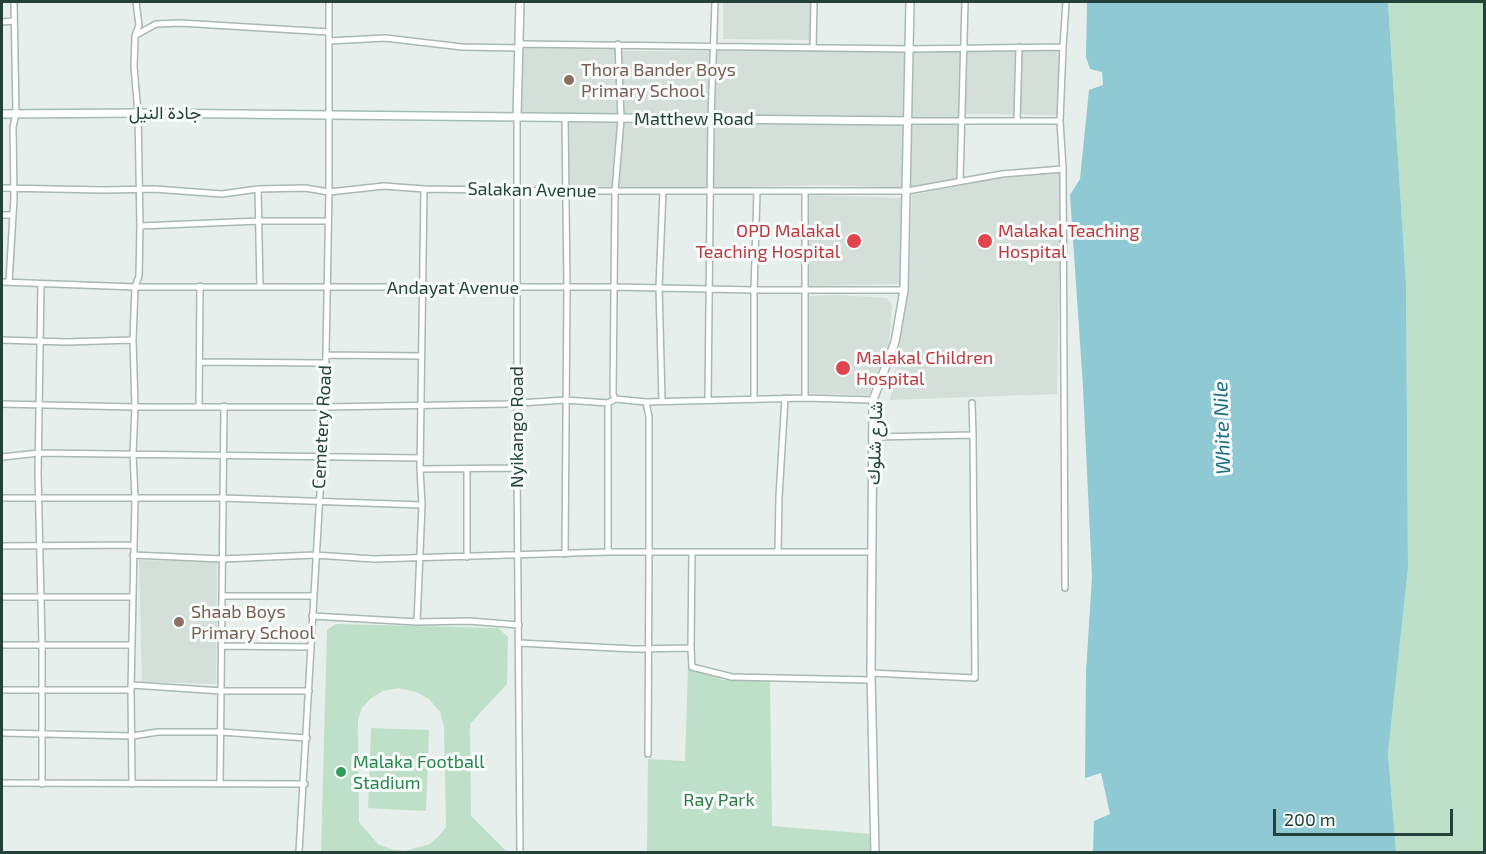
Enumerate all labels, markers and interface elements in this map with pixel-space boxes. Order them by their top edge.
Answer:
place label: Thora Bander Boys Primary School [581,59,736,101]
marker: Thora Bander Boys Primary School [562,73,576,87]
street label: جادة النيل [129,102,201,124]
street label: Matthew Road [634,108,754,130]
street label: Salakan Avenue [467,178,597,202]
place label: OPD Malakal Teaching Hospital [695,220,840,262]
place label: Malakal Teaching Hospital [998,220,1140,262]
marker: OPD Malakal Teaching Hospital [845,232,863,250]
marker: Malakal Teaching Hospital [976,232,994,250]
street label: Andayat Avenue [387,277,519,299]
place label: Malakal Children Hospital [856,347,993,389]
marker: Malakal Children Hospital [834,359,852,377]
street label: Cemetery Road [308,364,336,490]
street label: Nyikango Road [506,366,528,488]
water label: White Nile [1208,381,1236,475]
street label: شارع شلوك [863,401,887,485]
place label: Shaab Boys Primary School [191,601,315,644]
marker: Shaab Boys Primary School [172,615,186,629]
place label: Malaka Football Stadium [353,751,484,794]
marker: Malaka Football Stadium [334,765,348,779]
park label: Ray Park [683,789,755,811]
scale bar [1276,797,1456,835]
text: 200 m [1284,808,1336,830]

